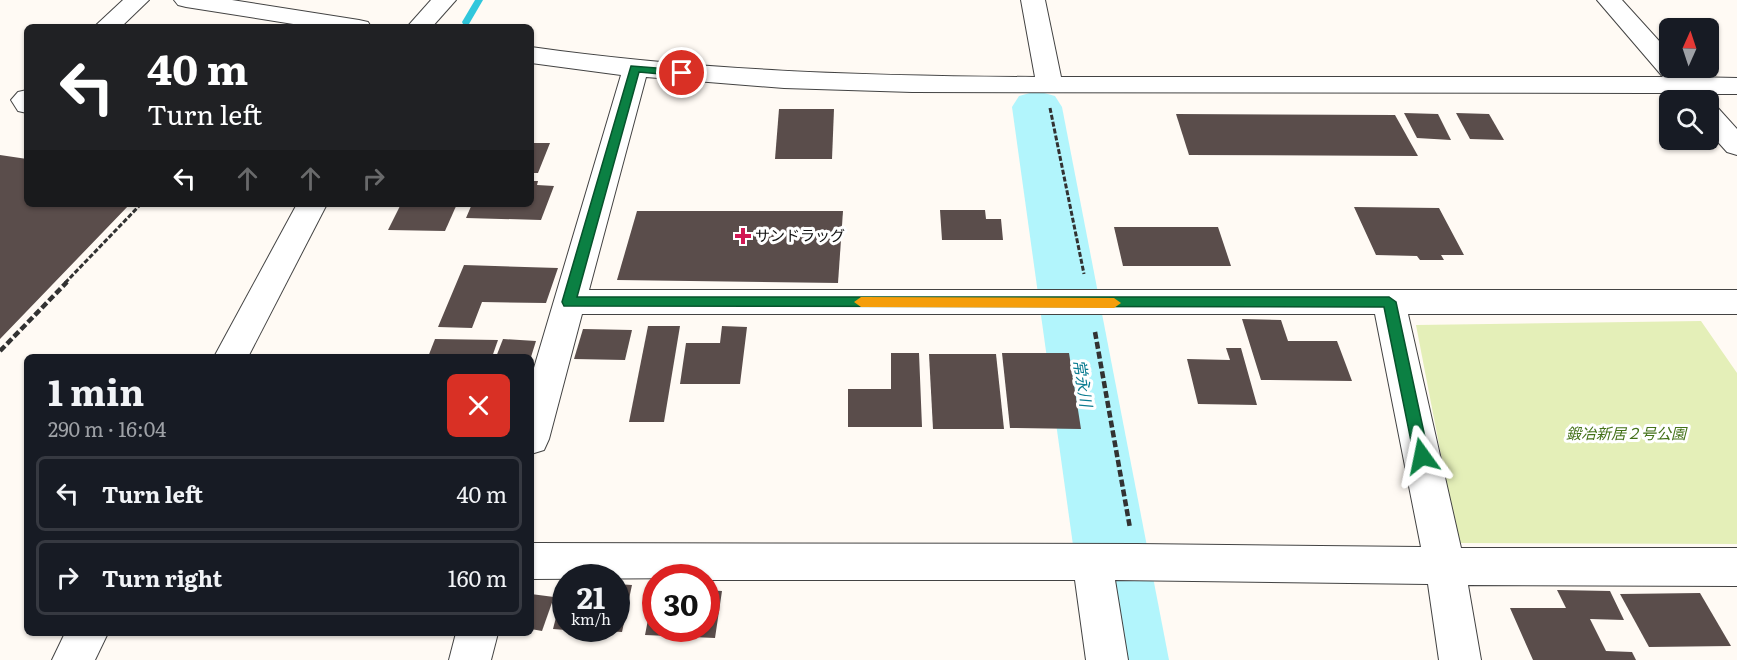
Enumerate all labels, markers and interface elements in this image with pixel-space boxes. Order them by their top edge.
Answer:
north arrow [1659,18,1719,78]
map controls [1659,18,1719,150]
text: 40 m [147,36,248,98]
pin [656,47,707,98]
icon: left [48,48,126,126]
icon: arrive [665,56,698,89]
button: search [1659,90,1719,150]
text: Turn left [147,93,262,133]
icon: left [168,162,201,195]
icon: ahead [231,162,264,195]
icon: ahead [294,162,327,195]
icon: right [357,162,390,195]
place label: サンドラッグ [755,223,845,246]
marker: サンドラッグ [736,229,750,243]
water label: 常永川 [1068,357,1100,410]
text: 1 min [48,364,144,417]
button: close [447,374,510,437]
text: 290 m · 16:04 [48,413,166,443]
park label: 鍛冶新居２号公園 [1566,421,1688,444]
position arrow [1390,424,1454,488]
icon: left [51,477,84,510]
text: Turn left [102,477,203,510]
text: 40 m [456,477,507,510]
icon: right [51,561,84,594]
text: Turn right [102,561,222,594]
text: 160 m [448,561,507,594]
speed limit sign: 30 [642,564,720,642]
text: 21 [577,574,605,618]
text: km/h [571,607,611,630]

